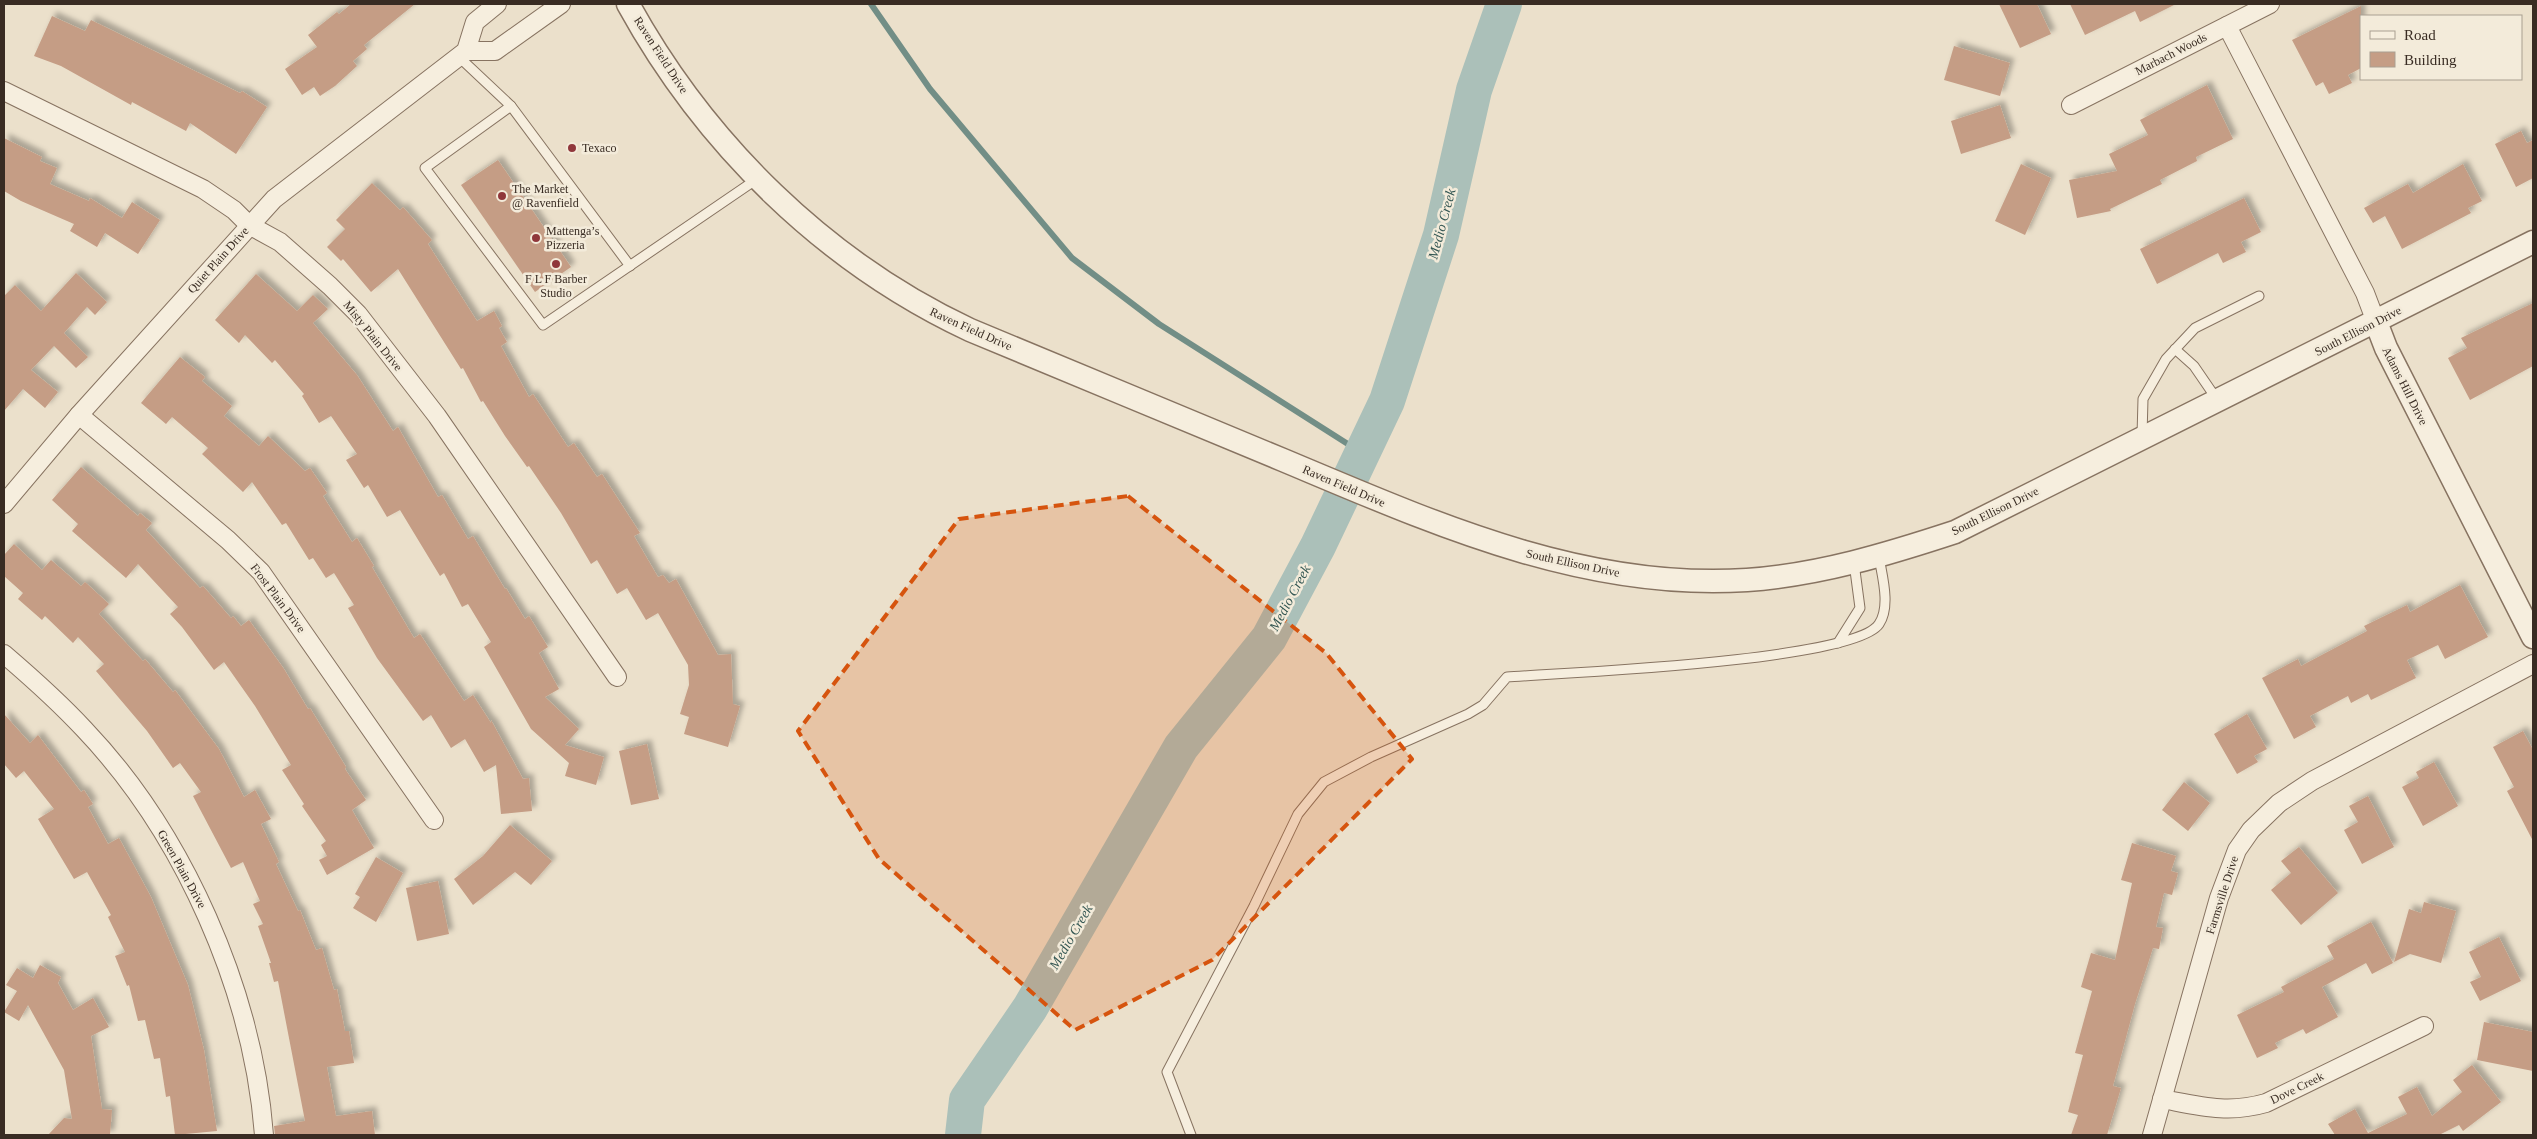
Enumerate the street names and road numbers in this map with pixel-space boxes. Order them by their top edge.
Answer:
street label: Raven Field Drive [631,14,691,96]
street label: Marbach Woods [2133,30,2209,78]
street label: Quiet Plain Drive [184,224,252,296]
street label: Misty Plain Drive [340,298,406,374]
street label: South Ellison Drive [2312,303,2404,359]
street label: Raven Field Drive [928,305,1014,353]
street label: Adams Hill Drive [2379,345,2431,427]
street label: Raven Field Drive [1300,462,1388,510]
street label: South Ellison Drive [1949,484,2041,538]
street label: South Ellison Drive [1525,546,1621,580]
street label: Frost Plain Drive [248,561,308,635]
street label: Green Plain Drive [155,827,209,911]
street label: Farmsville Drive [2203,854,2241,936]
street label: Dove Creek [2268,1069,2326,1107]

